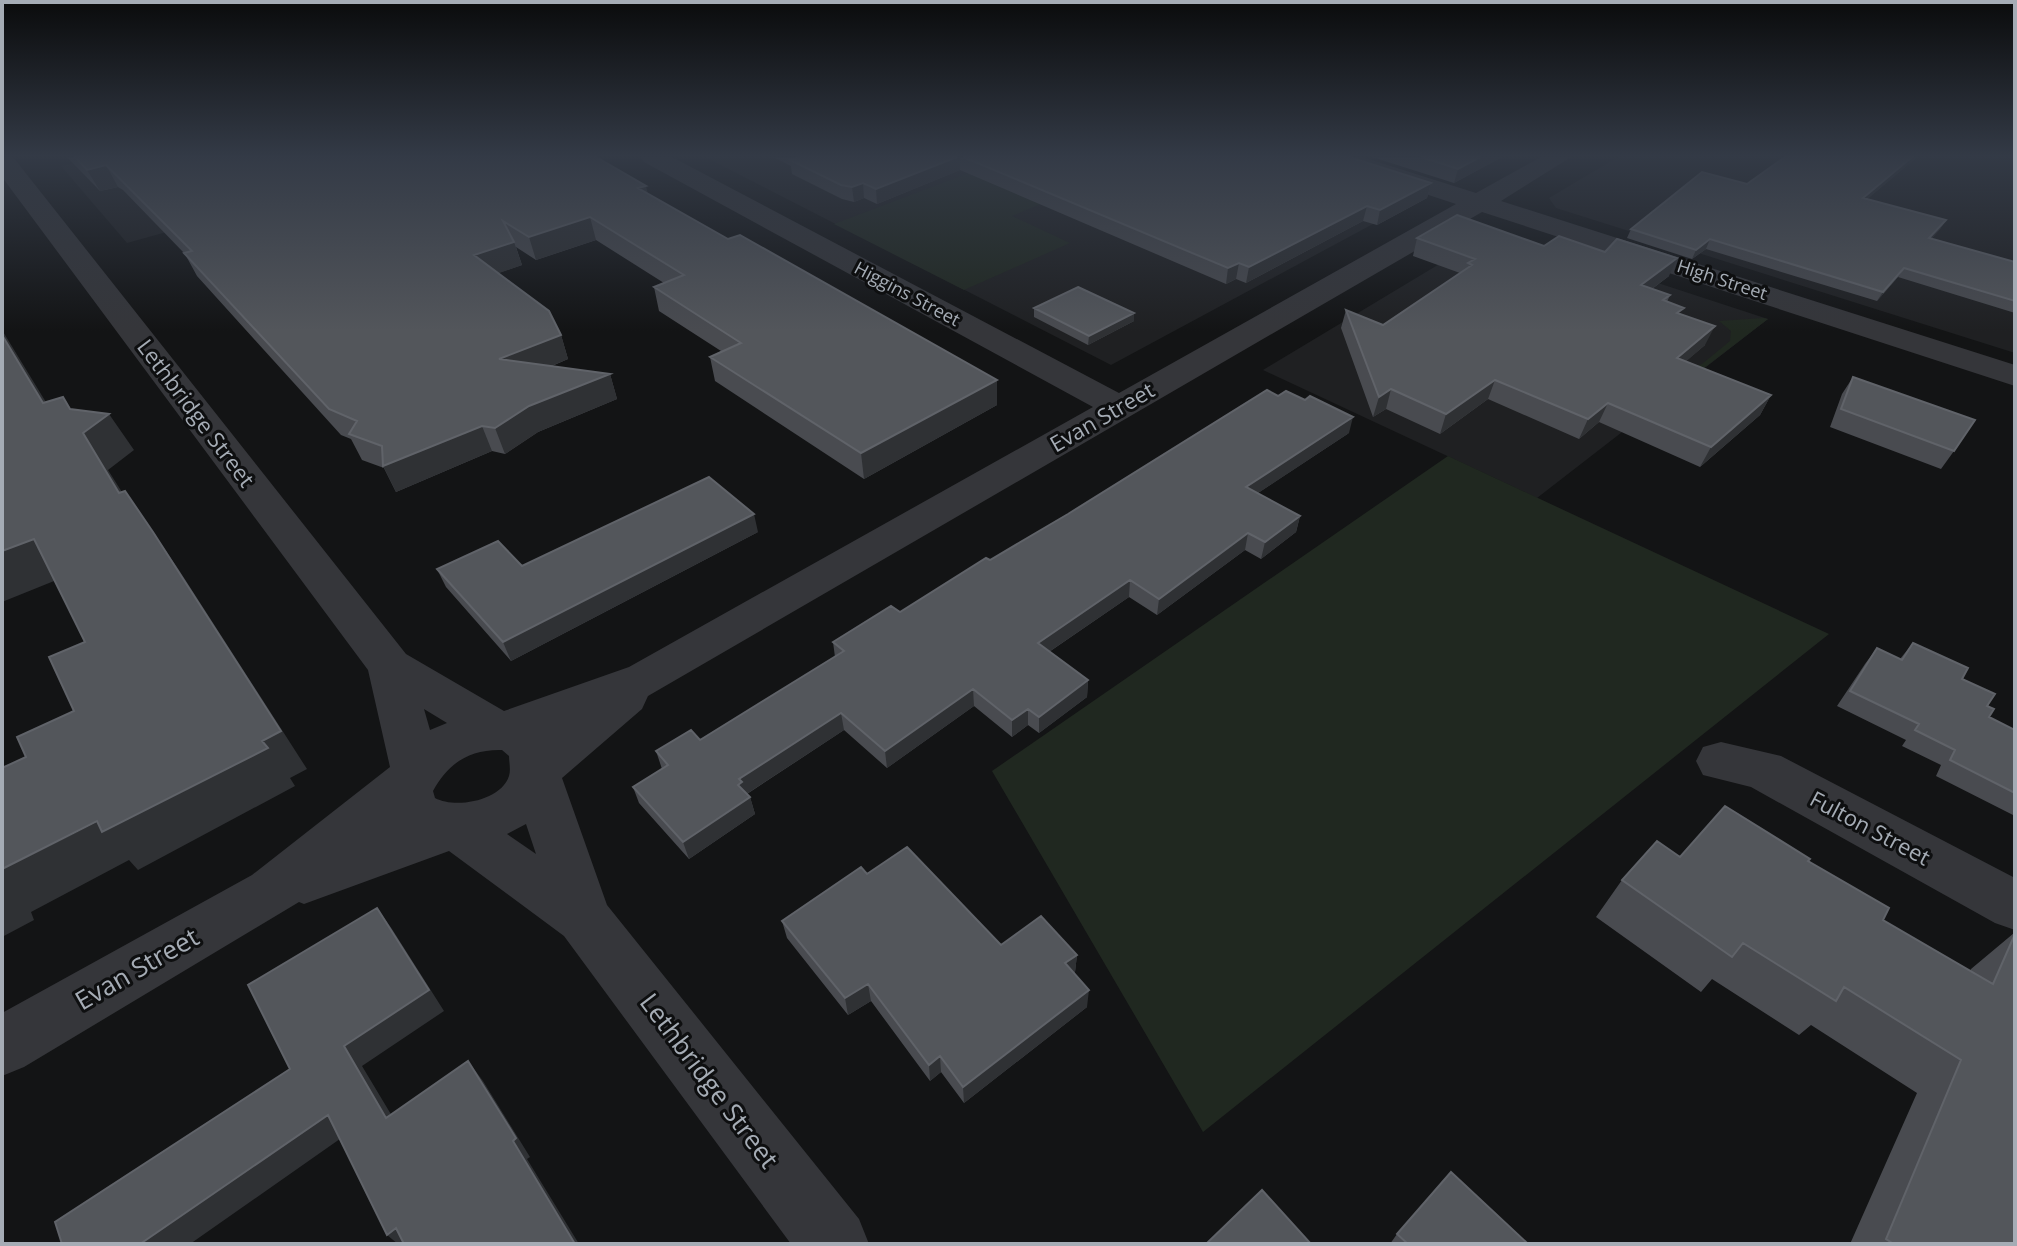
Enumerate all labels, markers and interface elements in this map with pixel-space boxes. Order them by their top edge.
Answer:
street label: High Street [1674,253,1771,305]
street label: Higgins Street [850,255,965,331]
street label: Lethbridge Street [131,332,262,493]
street label: Evan Street [1044,374,1159,458]
street label: Fulton Street [1805,783,1936,871]
street label: Evan Street [68,918,205,1018]
street label: Lethbridge Street [632,986,788,1175]

